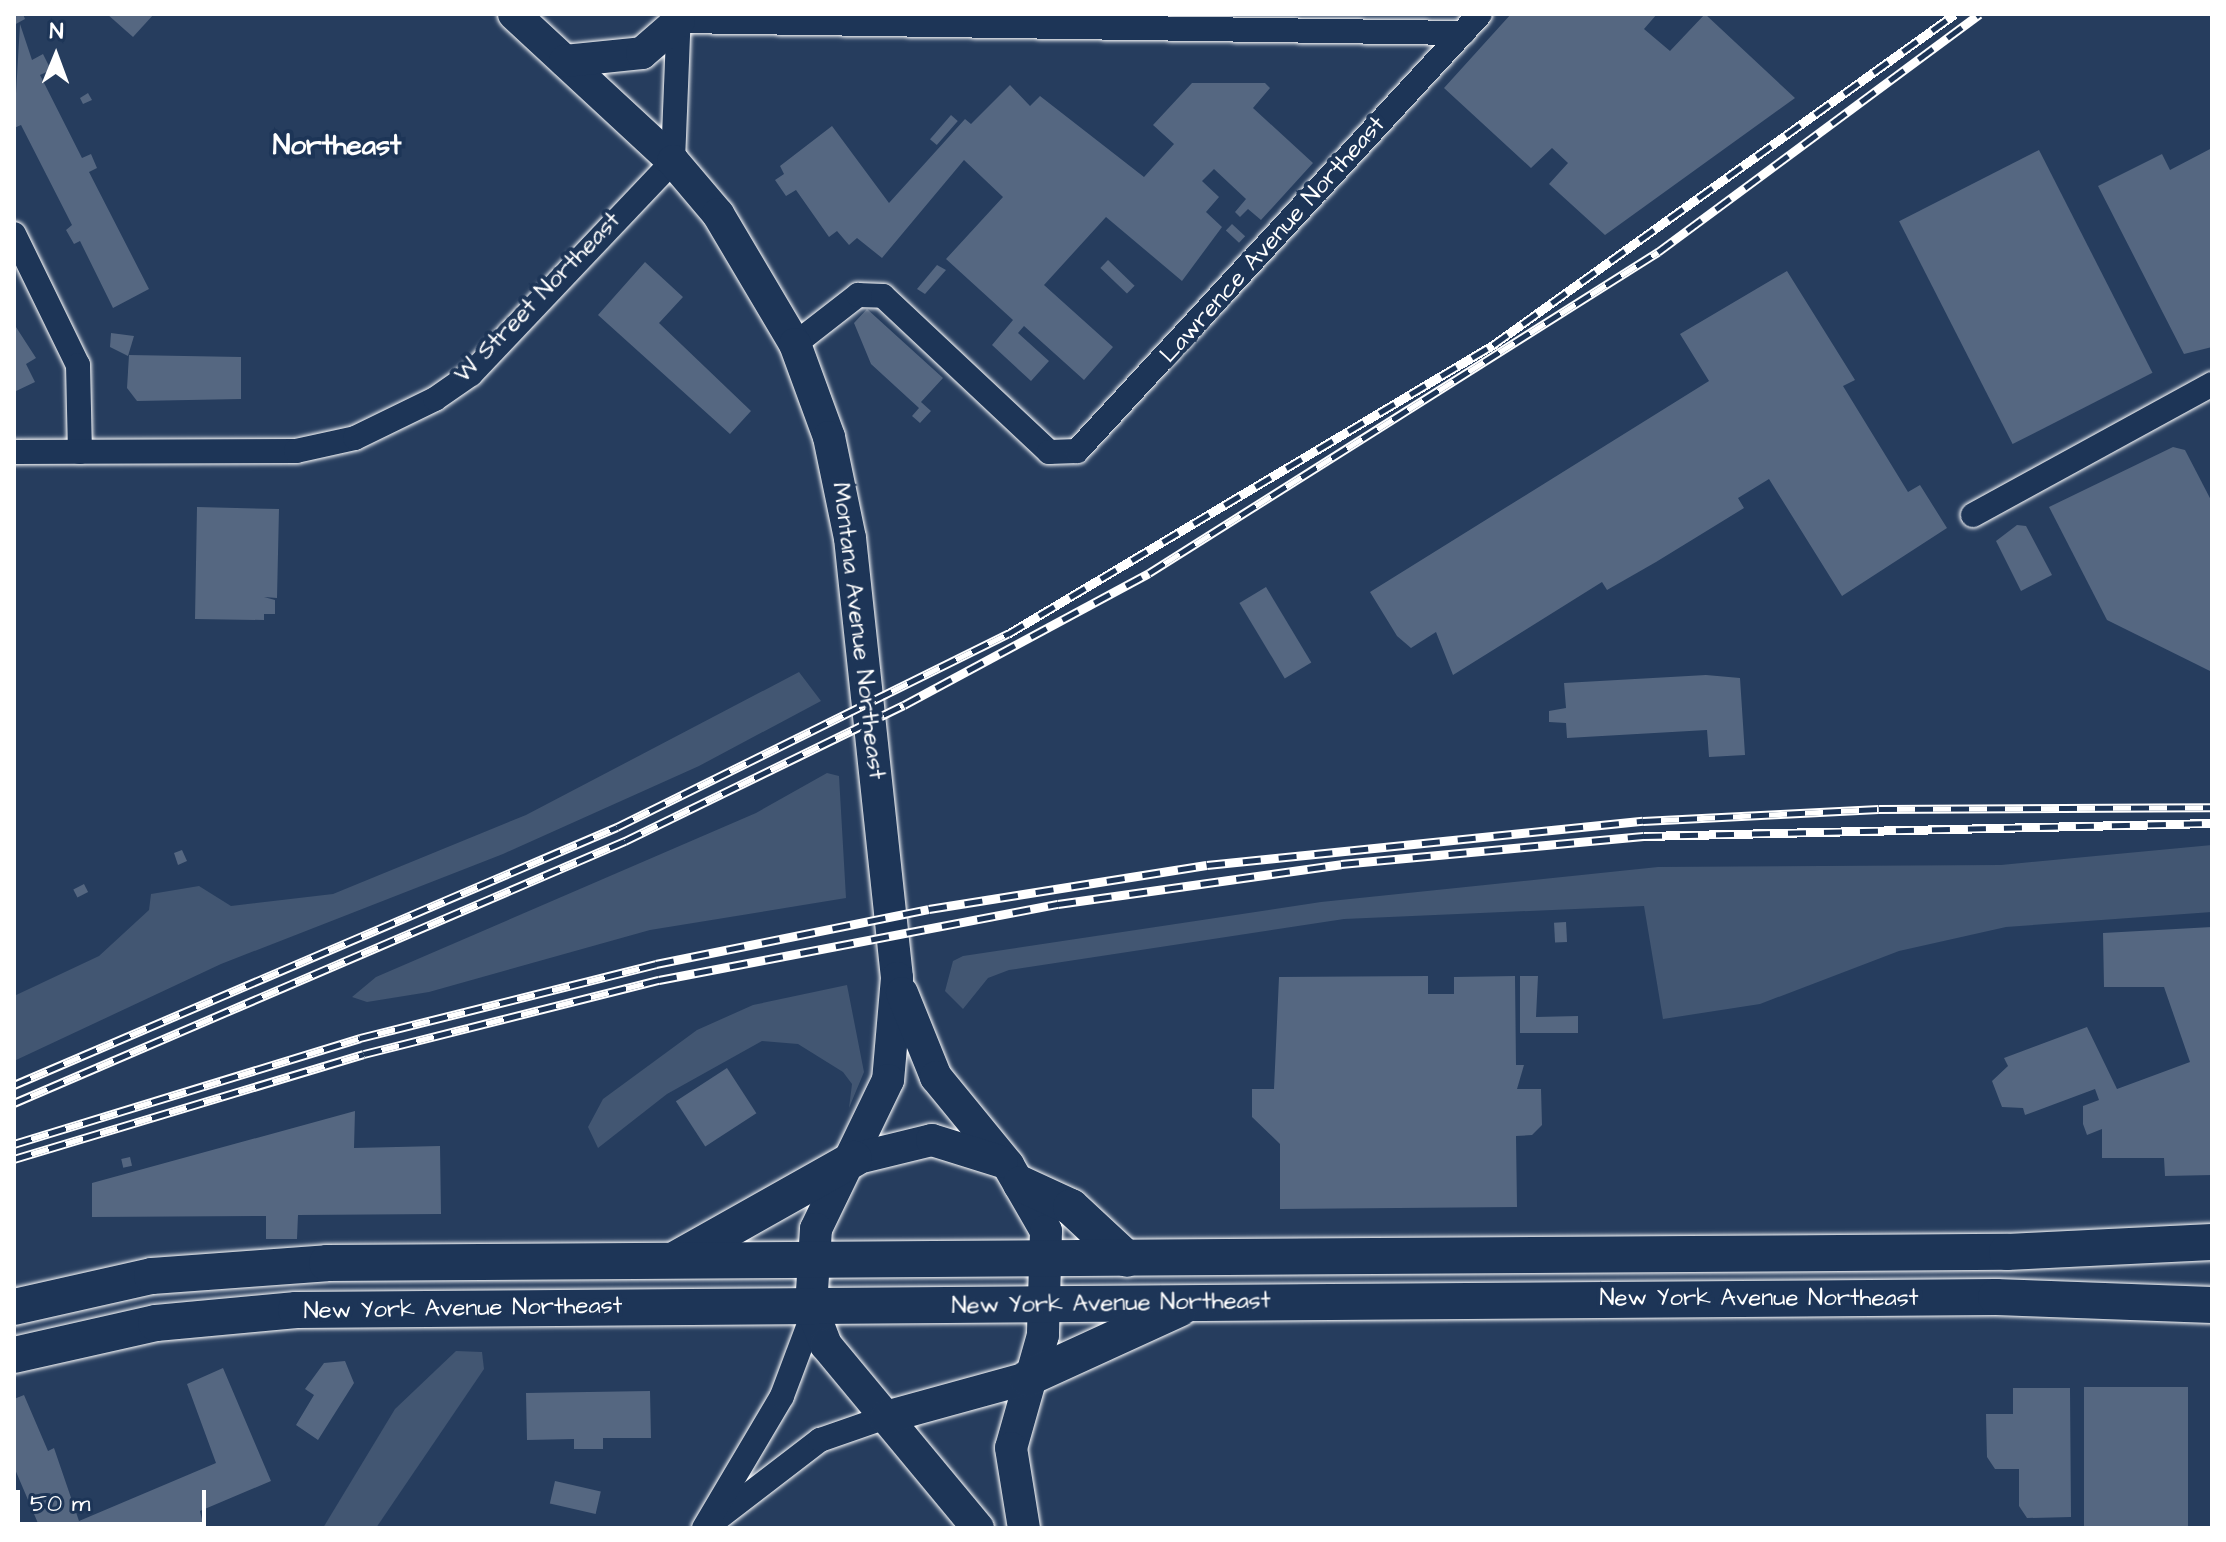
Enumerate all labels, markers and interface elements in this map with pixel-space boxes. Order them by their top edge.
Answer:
north arrow [16,16,96,96]
text: N [49,16,64,47]
street label: Lawrence Avenue Northeast [1155,111,1391,369]
district label: Northeast [273,129,401,163]
street label: W Street Northeast [449,207,627,389]
street label: Montana Avenue Northeast [825,481,891,781]
street label: New York Avenue Northeast [1600,1285,1918,1313]
street label: New York Avenue Northeast [951,1287,1271,1321]
street label: New York Avenue Northeast [303,1292,623,1326]
scale bar [20,1474,210,1524]
text: 50 m [30,1487,90,1521]

